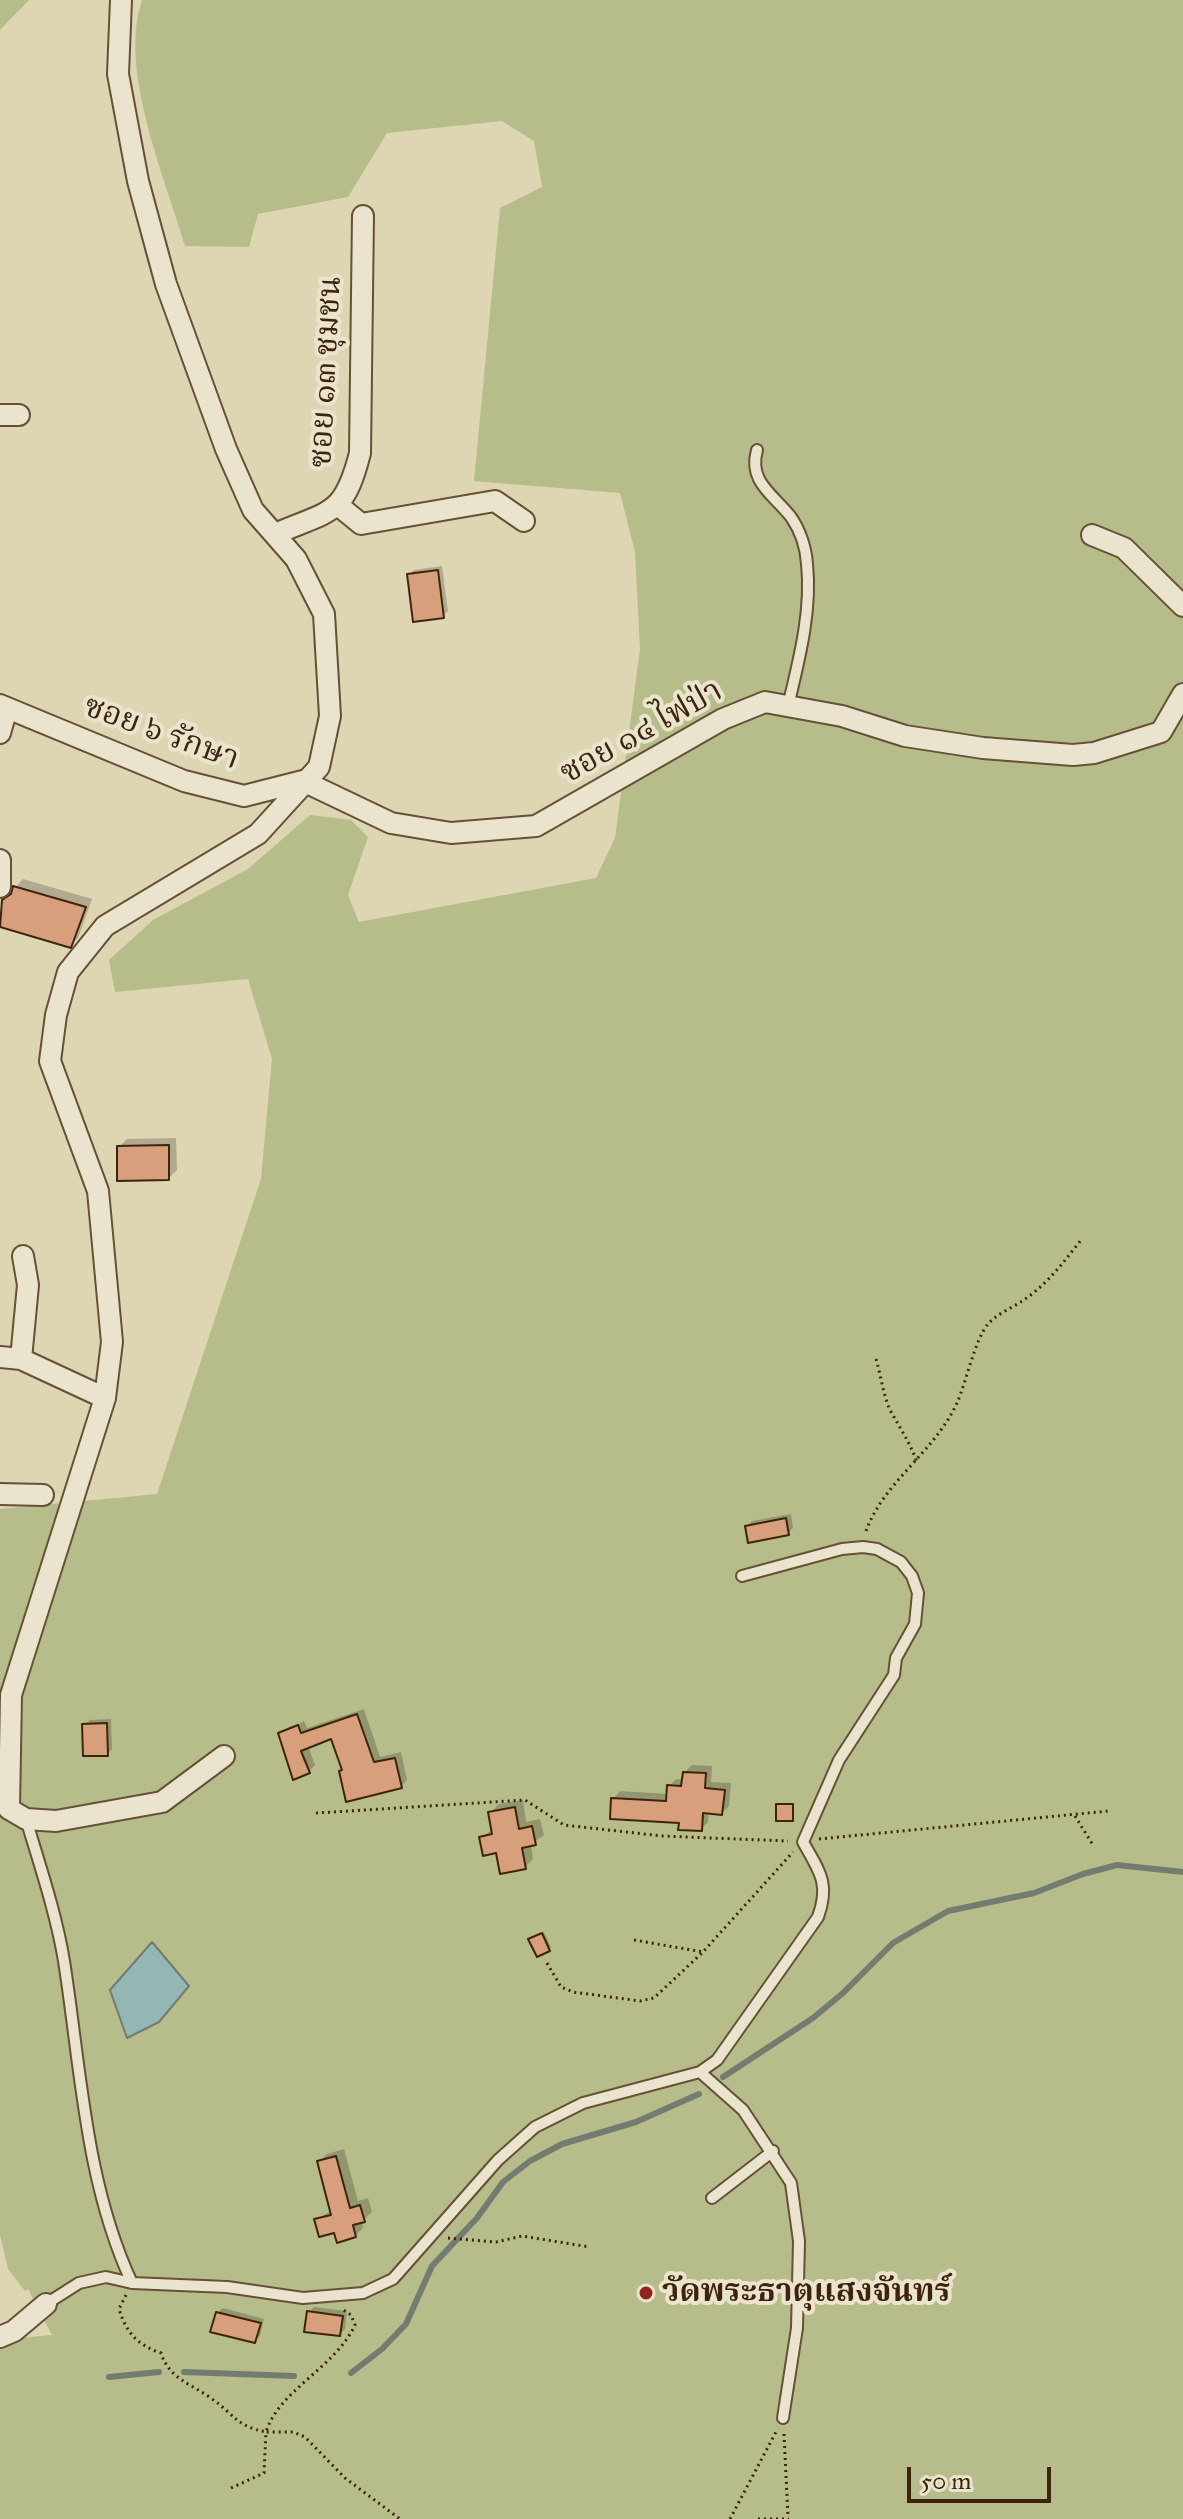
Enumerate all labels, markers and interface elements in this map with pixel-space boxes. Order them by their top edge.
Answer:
street label: ซอย ๑๓ ชุมชน [303,275,351,469]
street label: ซอย ๑๔ ไฟป่า [554,673,730,793]
street label: ซอย ๖ รักษา [78,688,244,780]
place label: วัดพระธาตุแสงจันทร์ [662,2274,951,2312]
marker: วัดพระธาตุแสงจันทร์ [637,2284,655,2302]
scale bar [911,2451,1055,2501]
text: 50 m [921,2466,971,2496]

